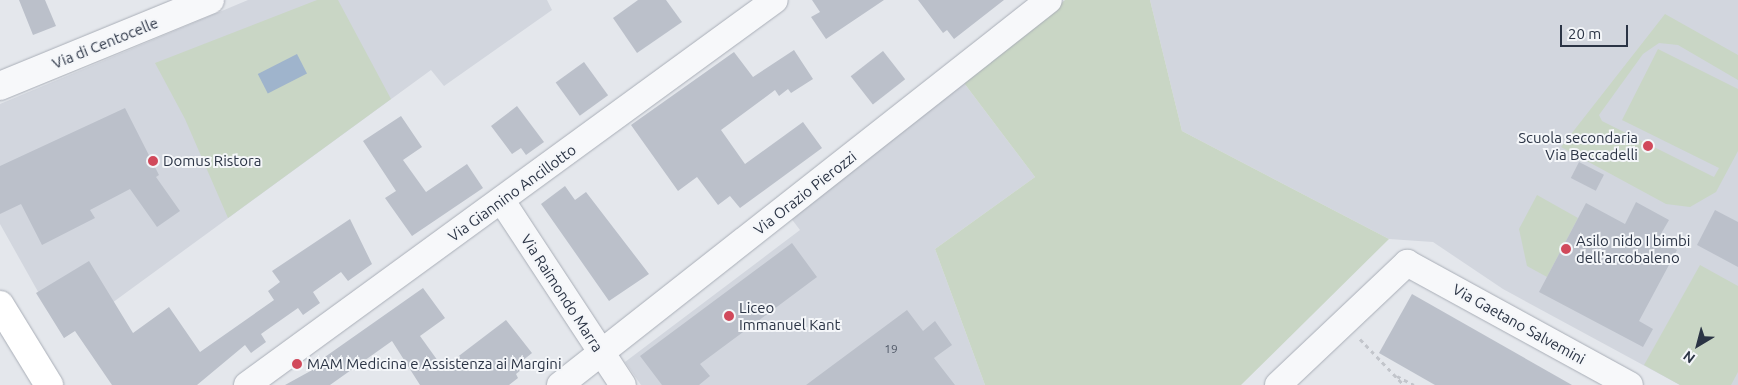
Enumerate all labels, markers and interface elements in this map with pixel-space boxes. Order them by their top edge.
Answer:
street label: Via di Centocelle [49,14,161,72]
scale bar [1563,15,1630,47]
text: 20 m [1568,25,1601,42]
place label: Scuola secondaria Via Beccadelli [1518,128,1638,163]
marker: Scuola secondaria Via Beccadelli [1642,140,1654,152]
street label: Via Giannino Ancillotto [445,141,579,245]
street label: Via Orazio Pierozzi [750,147,860,239]
place label: Domus Ristora [163,152,261,170]
marker: Domus Ristora [147,155,159,167]
street label: Via Raimondo Marra [517,231,607,355]
place label: Asilo nido I bimbi dell'arcobaleno [1576,231,1690,266]
marker: Asilo nido I bimbi dell'arcobaleno [1560,243,1572,255]
street label: Via Gaetano Salvemini [1449,280,1589,368]
place label: Liceo Immanuel Kant [739,298,841,333]
marker: Liceo Immanuel Kant [723,310,735,322]
north arrow [1673,320,1723,370]
house number: 19 [884,342,898,356]
text: N [1680,347,1698,367]
place label: MAM Medicina e Assistenza ai Margini [307,355,562,373]
marker: MAM Medicina e Assistenza ai Margini [291,358,303,370]

